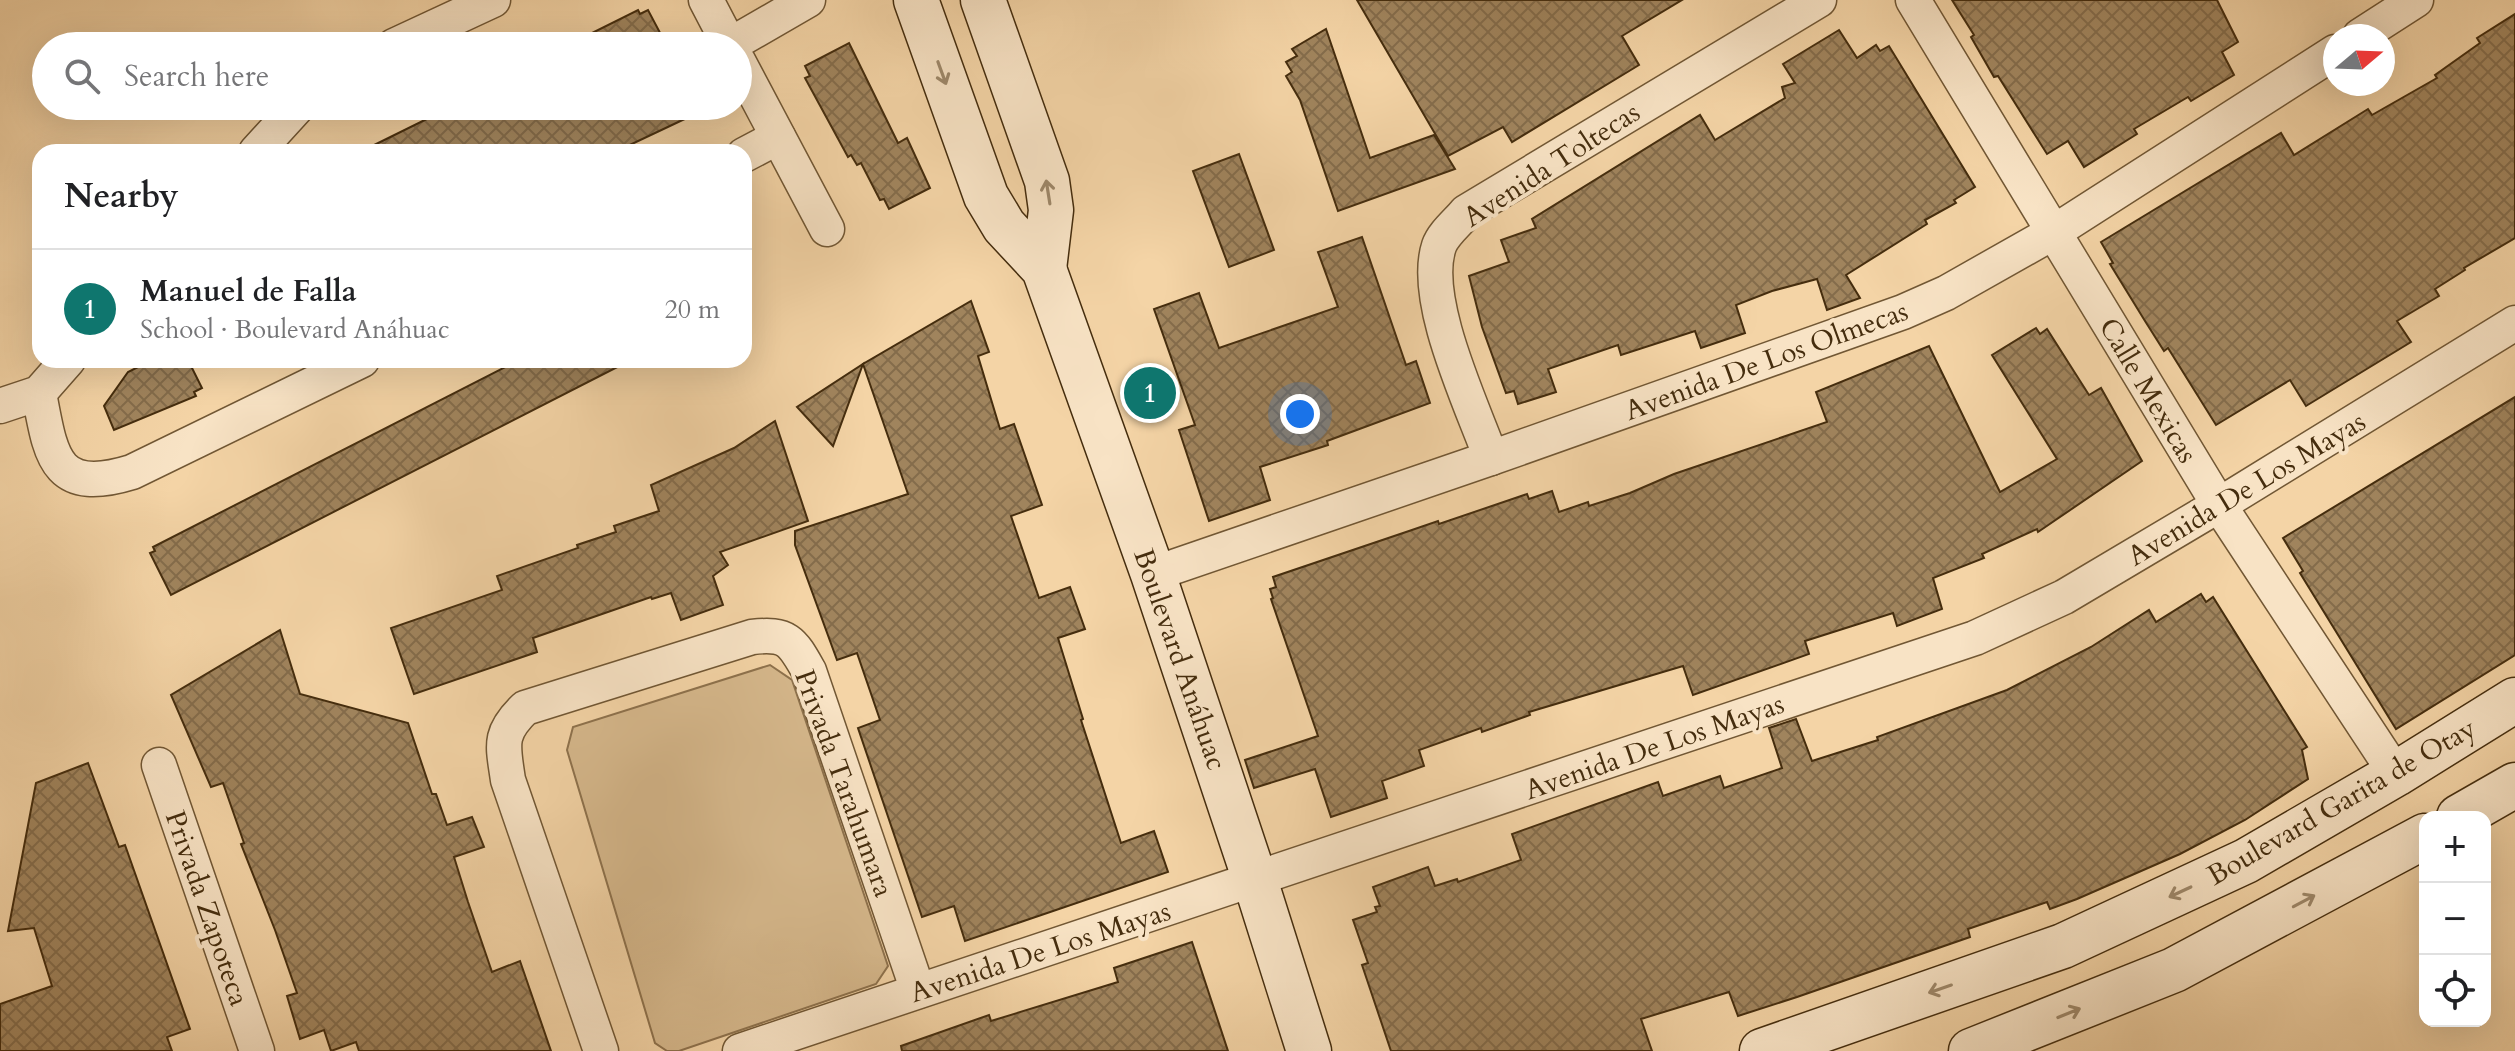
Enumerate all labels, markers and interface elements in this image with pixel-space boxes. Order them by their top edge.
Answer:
north arrow [2323,24,2395,96]
search box [32,32,752,120]
icon: search [60,54,104,98]
text: Search here [124,56,269,97]
one-way arrow [936,61,951,86]
street label: Avenida Toltecas [1456,93,1647,236]
text: Nearby [64,173,179,219]
one-way arrow [1040,180,1055,205]
text: Manuel de Falla [140,271,357,312]
text: 1 [83,292,97,327]
text: 20 m [664,292,720,327]
street label: Avenida De Los Olmecas [1619,292,1913,430]
street label: Calle Mexicas [2090,311,2206,470]
text: School · Boulevard Anáhuac [140,312,450,347]
pin: 1 [1124,363,1176,423]
your location [1280,394,1320,434]
street label: Avenida De Los Mayas [2120,403,2373,575]
street label: Boulevard Anáhuac [1124,544,1236,775]
street label: Privada Tarahumara [785,664,903,902]
street label: Avenida De Los Mayas [1520,685,1789,809]
street label: Boulevard Garita de Otay [2200,709,2483,894]
street label: Privada Zapoteca [156,806,258,1011]
map controls [2419,811,2491,1027]
button: + [2419,811,2491,883]
button: − [2419,883,2491,955]
one-way arrow [2169,885,2193,900]
street label: Avenida De Los Mayas [905,892,1175,1012]
one-way arrow [2291,892,2315,908]
button: locate [2419,955,2491,1027]
one-way arrow [1927,982,1952,997]
one-way arrow [2056,1004,2081,1019]

